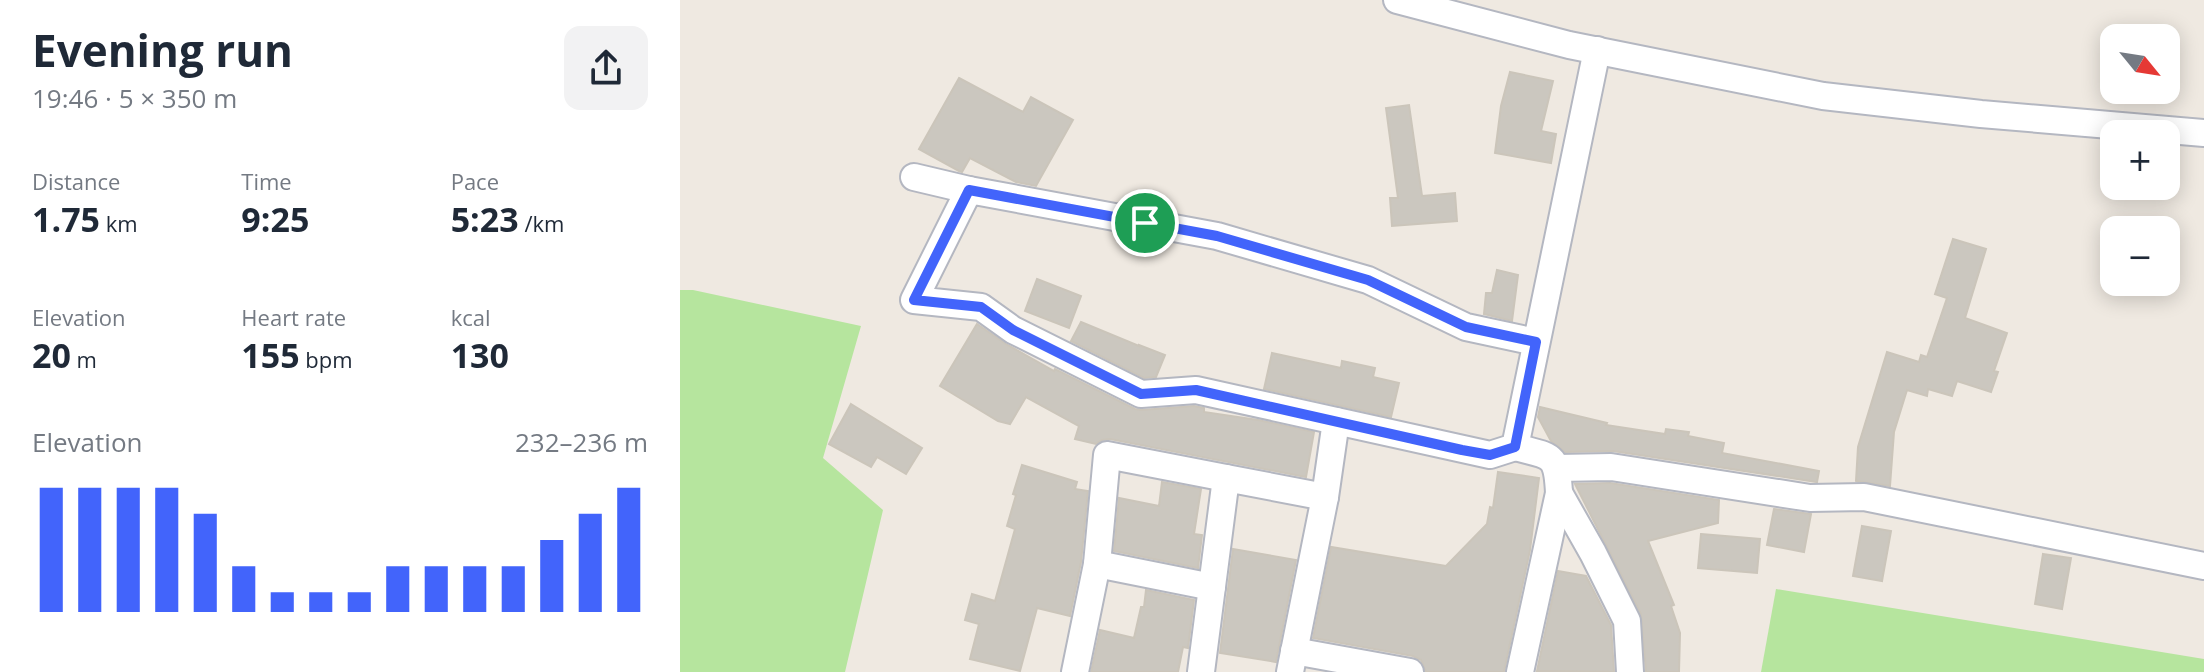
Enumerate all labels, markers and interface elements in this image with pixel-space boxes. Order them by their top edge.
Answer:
text: Evening run [32,20,293,80]
north arrow [2100,24,2180,104]
map controls [2100,24,2180,296]
button: share [564,26,648,110]
text: 19:46 · 5 × 350 m [32,80,237,116]
button: + [2100,120,2180,200]
text: Distance [32,166,120,196]
text: Time [241,166,292,196]
text: Pace [451,166,499,196]
pin [1111,189,1179,257]
text: 1.75 [32,196,100,242]
text: 9:25 [241,196,309,242]
text: 5:23 [451,196,519,242]
icon: arrive [1123,201,1167,245]
text: km [100,208,138,238]
text: /km [519,208,564,238]
button: − [2100,216,2180,296]
text: Elevation [32,302,125,332]
text: Heart rate [241,302,346,332]
text: kcal [451,302,491,332]
text: 20 [32,332,71,378]
text: 155 [241,332,300,378]
text: 130 [451,332,509,378]
text: m [71,344,97,374]
text: bpm [300,344,353,374]
text: Elevation [32,424,142,460]
text: 232–236 m [515,424,648,460]

